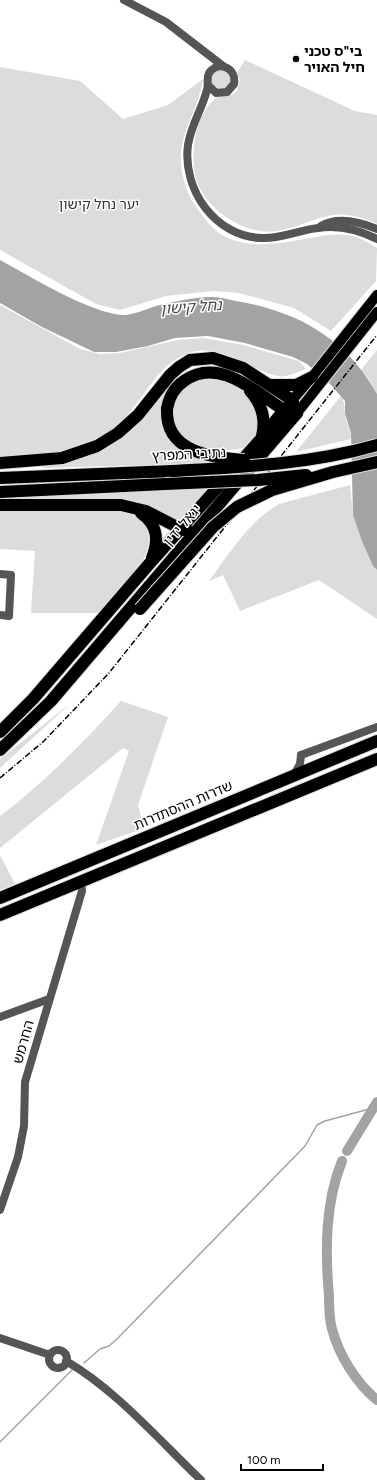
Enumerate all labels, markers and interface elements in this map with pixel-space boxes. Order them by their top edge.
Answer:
place label: בי"ס טכני חיל האויר [304,43,365,76]
marker: בי"ס טכני חיל האויר [291,54,301,64]
park label: יער נחל קישון [59,196,139,213]
water label: נחל קישון [160,296,224,318]
street label: נתיבי המפרץ [151,444,227,465]
street label: יגאל ידין [160,501,205,550]
street label: שדרות ההסתדרות [131,777,235,834]
street label: החרמש [9,1018,38,1066]
scale bar [241,1446,323,1472]
text: 100 m [247,1453,281,1467]

